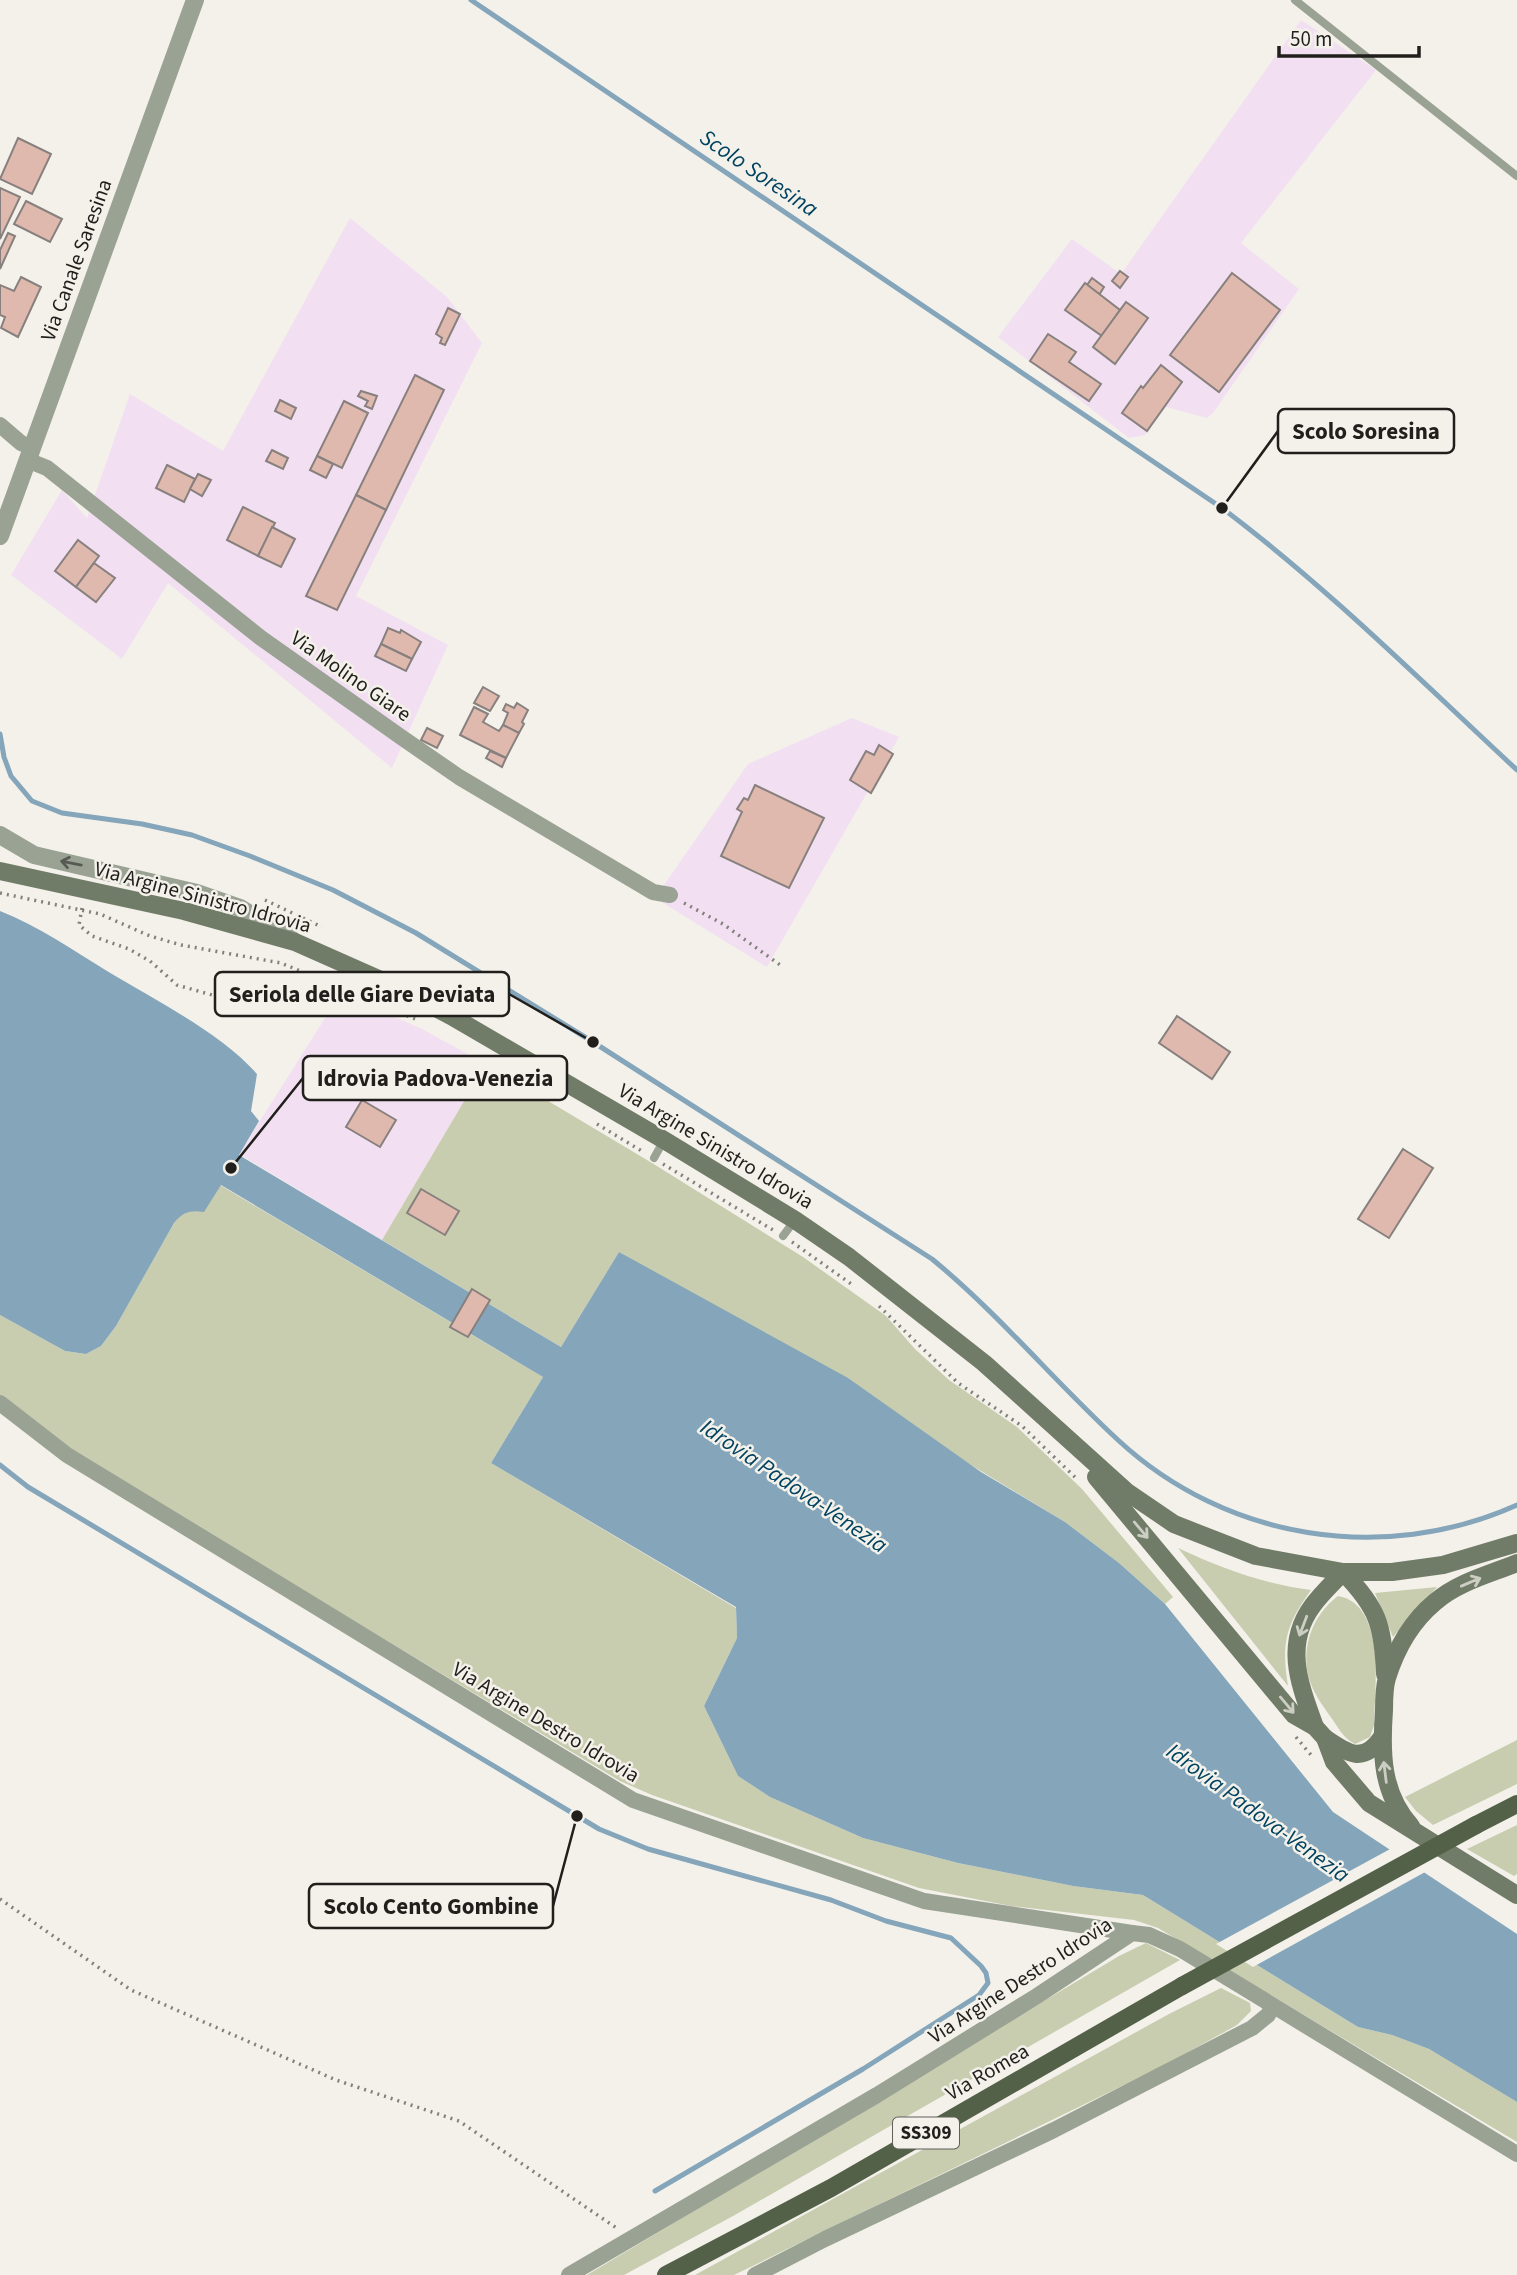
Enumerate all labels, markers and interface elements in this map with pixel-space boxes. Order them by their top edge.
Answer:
scale bar [1279,14,1419,58]
text: 50 m [1290,24,1332,54]
water label: Scolo Soresina [693,121,825,225]
street label: Via Canale Saresina [33,175,119,345]
callout: Scolo Soresina [1278,409,1454,453]
text: Scolo Soresina [1292,415,1440,448]
street label: Via Molino Giare [285,623,417,729]
street label: Via Argine Sinistro Idrovia [91,854,315,940]
one-way arrow [60,856,83,870]
callout: Seriola delle Giare Deviata [215,972,509,1016]
text: Seriola delle Giare Deviata [229,978,495,1011]
callout: Idrovia Padova-Venezia [303,1056,567,1100]
text: Idrovia Padova-Venezia [317,1062,553,1095]
street label: Via Argine Sinistro Idrovia [613,1076,819,1216]
water label: Idrovia Padova-Venezia [694,1411,894,1561]
one-way arrow [1133,1521,1149,1539]
one-way arrow [1460,1574,1481,1587]
one-way arrow [1295,1615,1308,1637]
street label: Via Argine Destro Idrovia [447,1654,645,1790]
one-way arrow [1279,1696,1295,1714]
water label: Idrovia Padova-Venezia [1160,1735,1356,1891]
one-way arrow [1378,1761,1391,1784]
callout: Scolo Cento Gombine [309,1884,553,1928]
text: Scolo Cento Gombine [323,1890,539,1923]
street label: Via Argine Destro Idrovia [922,1909,1118,2051]
street label: Via Romea [940,2036,1034,2108]
road number: SS309 [893,2118,959,2148]

